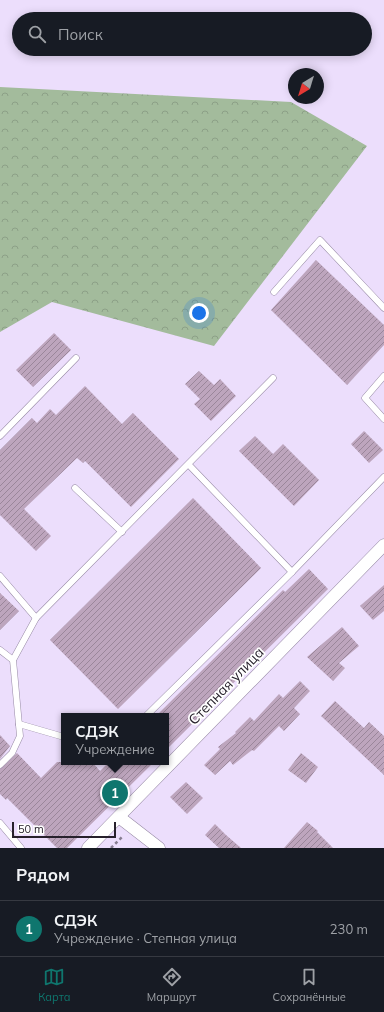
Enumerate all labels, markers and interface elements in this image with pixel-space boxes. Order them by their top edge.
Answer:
search box [12,12,372,56]
icon: search [26,23,48,45]
text: Поиск [58,25,103,44]
north arrow [288,68,324,104]
your location [189,303,209,323]
street label: Степная улица [184,643,268,729]
popup [61,713,169,765]
text: СДЭК [75,722,119,741]
text: Учреждение [75,741,155,757]
pin: 1 [102,778,128,808]
scale bar [12,820,116,839]
text: 50 m [18,822,44,836]
text: Рядом [16,864,70,885]
text: СДЭК [54,911,97,930]
text: 1 [25,921,33,937]
text: 230 m [330,921,368,937]
text: Учреждение · Степная улица [54,930,237,946]
tab: Карта [38,966,71,1004]
tab: Маршрут [147,966,196,1004]
tab: Сохранённые [273,966,346,1004]

